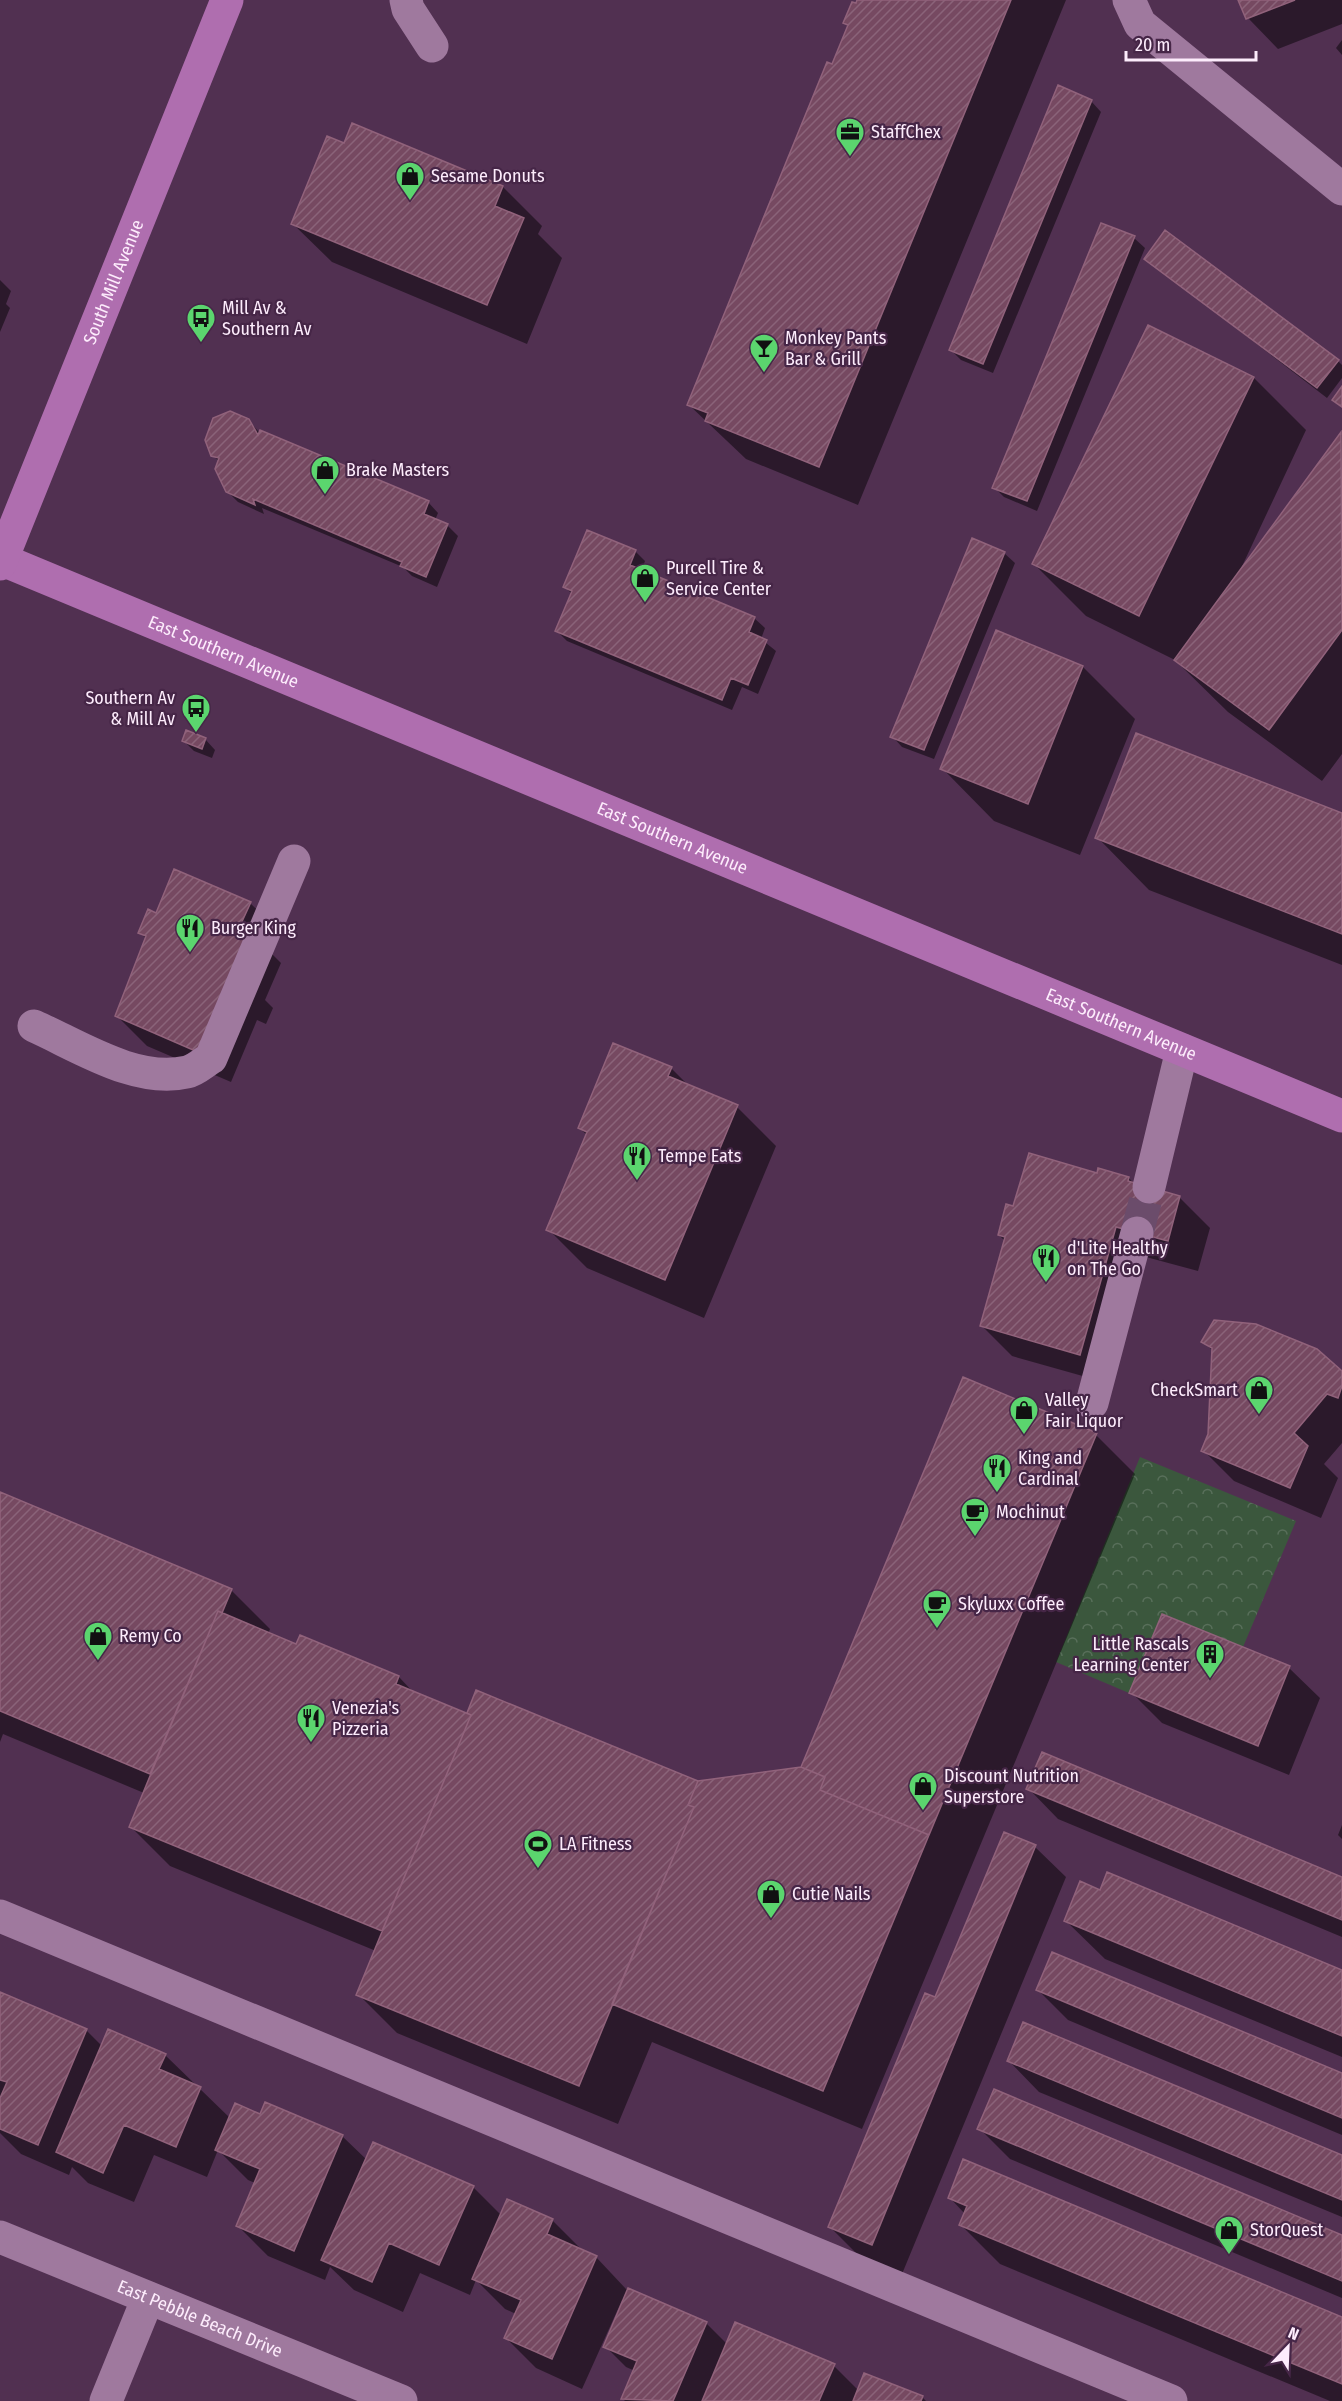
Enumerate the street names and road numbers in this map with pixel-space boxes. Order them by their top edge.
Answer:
street label: South Mill Avenue [79,216,149,348]
street label: East Southern Avenue [145,611,302,693]
street label: East Southern Avenue [594,797,751,879]
street label: East Southern Avenue [1043,983,1200,1065]
street label: East Pebble Beach Drive [114,2275,286,2362]

